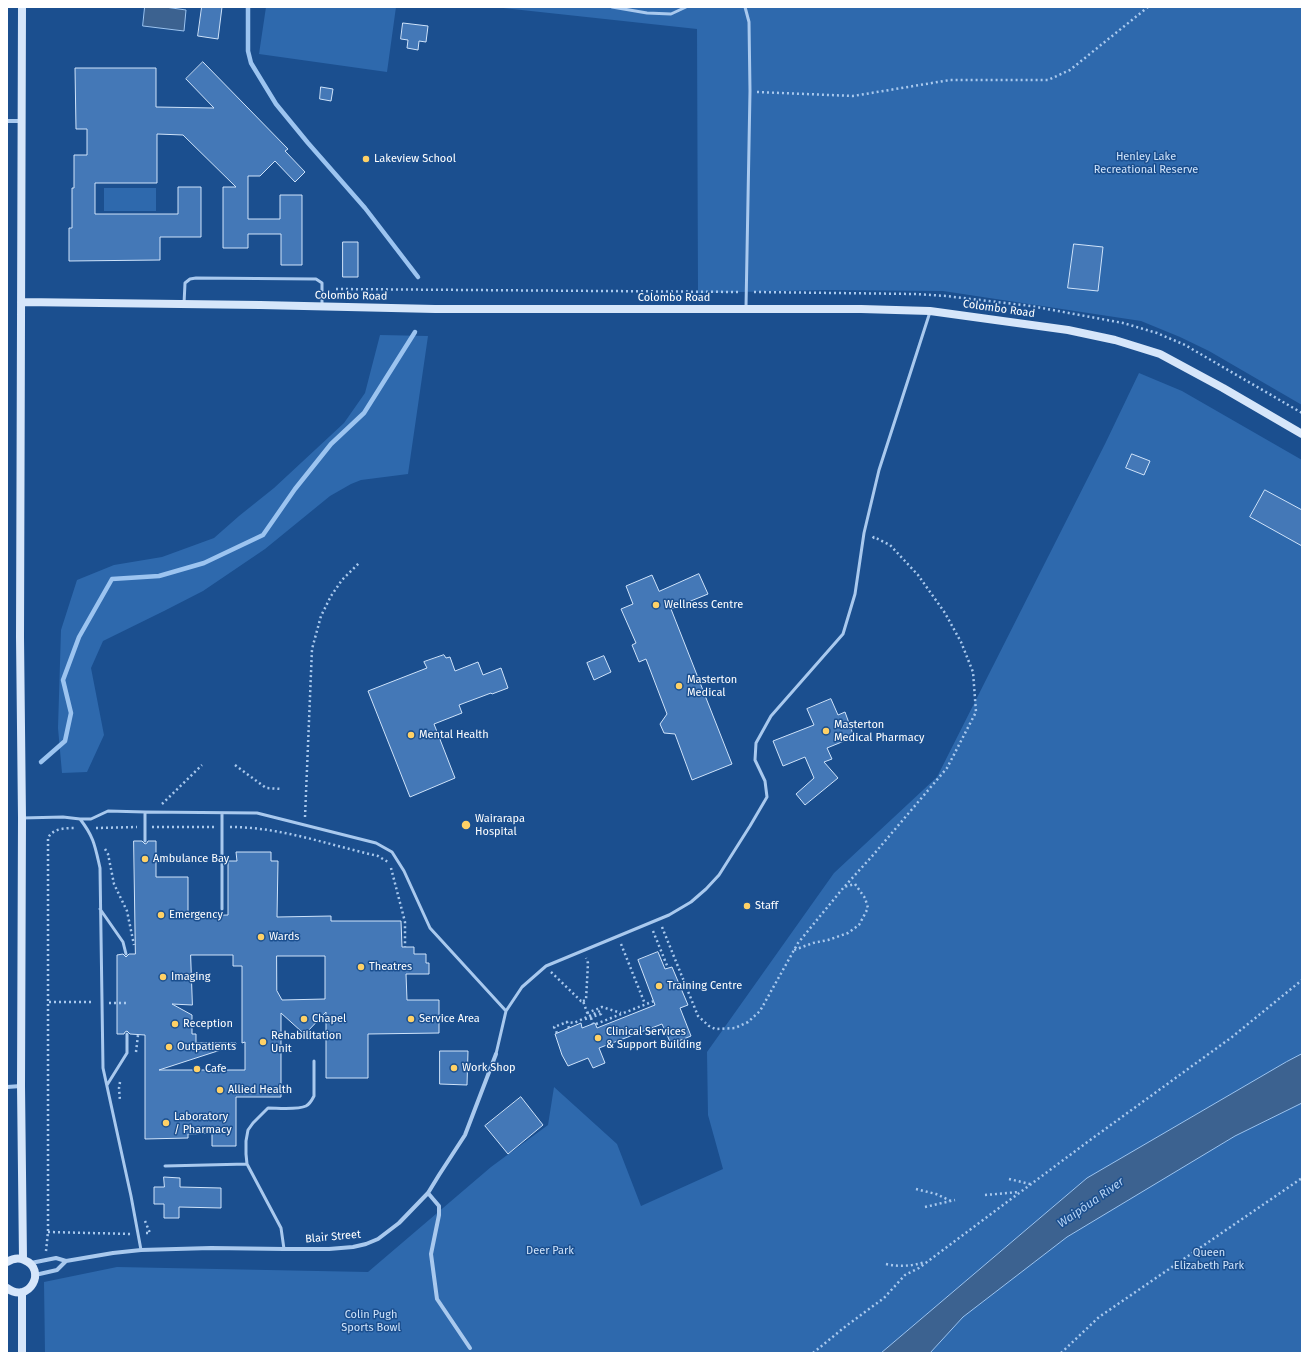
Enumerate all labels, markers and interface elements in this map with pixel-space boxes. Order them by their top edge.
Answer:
park label: Henley Lake Recreational Reserve [1094,150,1198,176]
place label: Lakeview School [374,152,456,166]
marker: Lakeview School [361,154,371,164]
street label: Colombo Road [315,289,387,303]
street label: Colombo Road [638,291,710,305]
street label: Colombo Road [962,297,1036,321]
place label: Wellness Centre [664,598,743,612]
marker: Wellness Centre [651,600,661,610]
place label: Masterton Medical [687,673,737,699]
marker: Masterton Medical [674,681,684,691]
place label: Masterton Medical Pharmacy [834,718,924,744]
marker: Masterton Medical Pharmacy [821,726,831,736]
place label: Mental Health [419,728,489,742]
marker: Mental Health [406,730,416,740]
place label: Wairarapa Hospital [475,812,525,838]
marker: Wairarapa Hospital [460,819,472,831]
place label: Ambulance Bay [153,852,229,866]
marker: Ambulance Bay [140,854,150,864]
place label: Staff [755,899,778,913]
marker: Staff [742,901,752,911]
place label: Emergency [169,908,223,922]
marker: Emergency [156,910,166,920]
place label: Wards [269,930,299,944]
marker: Wards [256,932,266,942]
place label: Theatres [369,960,412,974]
marker: Theatres [356,962,366,972]
place label: Imaging [171,970,211,984]
marker: Imaging [158,972,168,982]
place label: Training Centre [667,979,742,993]
marker: Training Centre [654,981,664,991]
place label: Chapel [312,1012,346,1026]
place label: Service Area [419,1012,480,1026]
marker: Chapel [299,1014,309,1024]
marker: Service Area [406,1014,416,1024]
place label: Reception [183,1017,233,1031]
marker: Reception [170,1019,180,1029]
place label: Clinical Services & Support Building [606,1025,701,1051]
place label: Rehabilitation Unit [271,1029,342,1055]
marker: Clinical Services & Support Building [593,1033,603,1043]
marker: Rehabilitation Unit [258,1037,268,1047]
place label: Outpatients [177,1040,236,1054]
marker: Outpatients [164,1042,174,1052]
place label: Work Shop [462,1061,516,1075]
place label: Cafe [205,1062,227,1076]
marker: Work Shop [449,1063,459,1073]
marker: Cafe [192,1064,202,1074]
place label: Allied Health [228,1083,292,1097]
marker: Allied Health [215,1085,225,1095]
place label: Laboratory / Pharmacy [174,1110,232,1136]
marker: Laboratory / Pharmacy [161,1118,171,1128]
water label: Waipōua River [1055,1175,1127,1231]
street label: Blair Street [305,1228,361,1246]
park label: Deer Park [526,1244,574,1258]
park label: Queen Elizabeth Park [1174,1246,1244,1272]
park label: Colin Pugh Sports Bowl [341,1308,401,1334]

